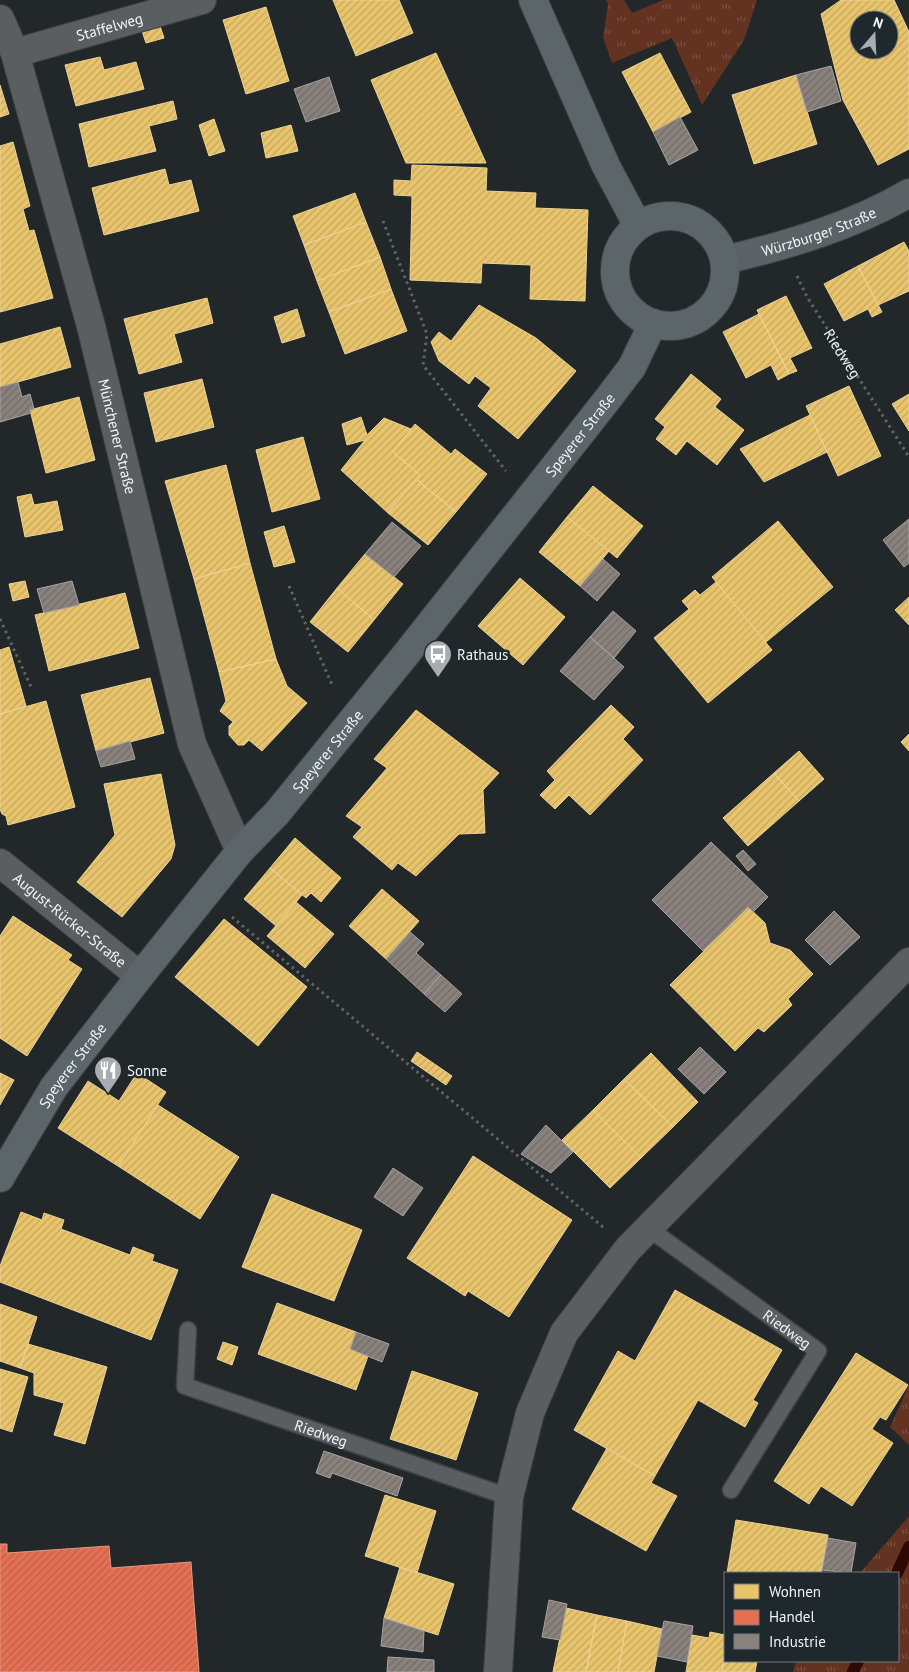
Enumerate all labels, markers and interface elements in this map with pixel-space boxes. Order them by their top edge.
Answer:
street label: Staffelweg [74,8,145,45]
north arrow [849,10,899,60]
text: N [871,13,886,33]
street label: Würzburger Straße [759,202,879,260]
street label: Riedweg [820,325,866,382]
street label: Münchener Straße [95,377,141,496]
street label: Speyerer Straße [541,389,619,480]
bus stop icon: Rathaus [423,639,453,678]
place label: Rathaus [457,645,508,664]
street label: Speyerer Straße [288,706,367,797]
street label: August-Rücker-Straße [9,868,131,971]
street label: Speyerer Straße [34,1019,110,1111]
restaurant icon: Sonne [93,1055,123,1094]
place label: Sonne [127,1061,167,1080]
street label: Riedweg [759,1305,815,1353]
street label: Riedweg [292,1415,350,1451]
legend [724,1572,899,1662]
text: Wohnen [769,1582,821,1601]
text: Handel [769,1607,815,1626]
text: Industrie [769,1632,826,1651]

